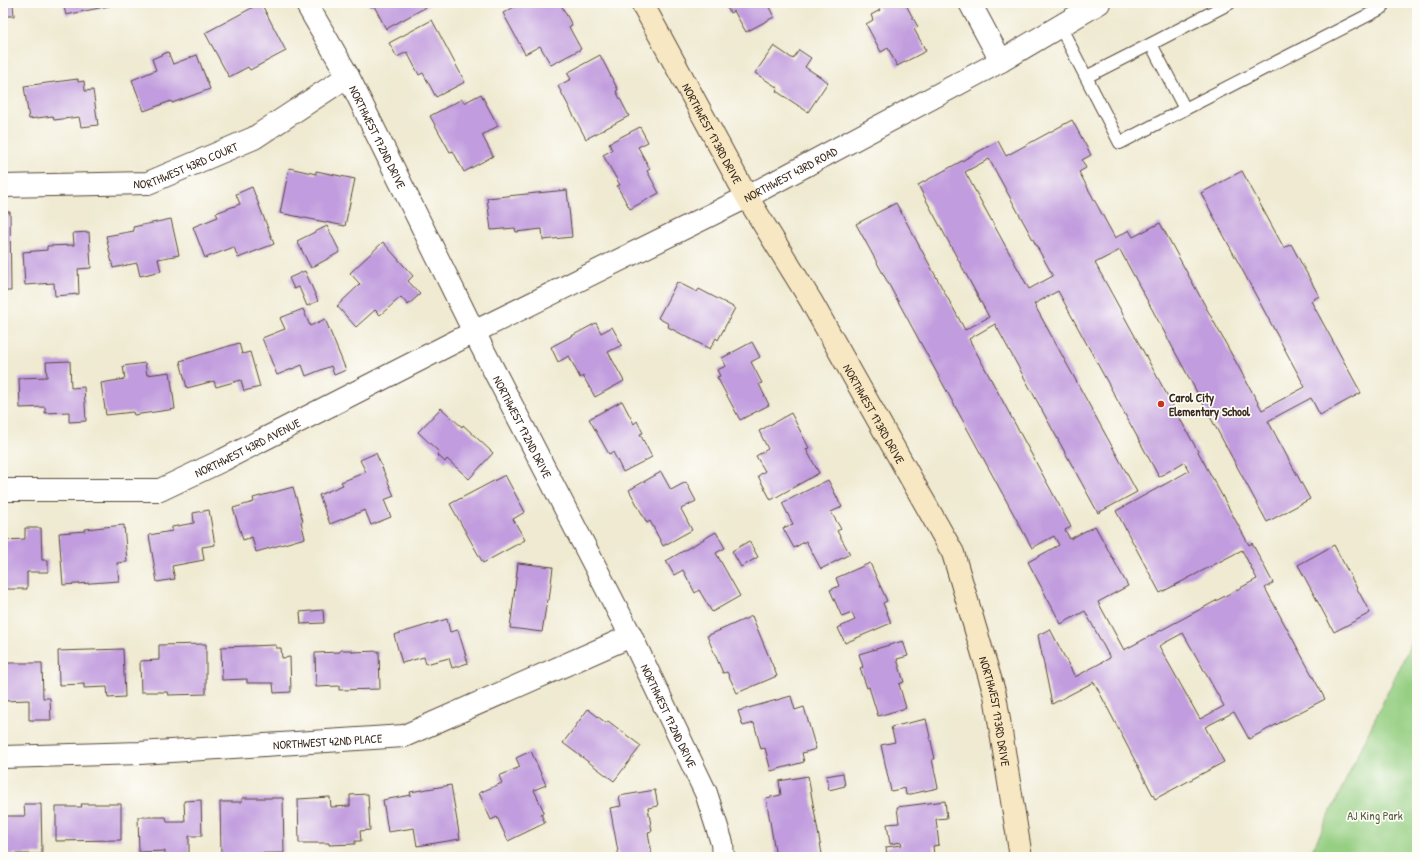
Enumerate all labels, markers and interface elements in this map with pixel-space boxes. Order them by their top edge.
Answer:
street label: NORTHWEST 173RD DRIVE [678,80,747,187]
street label: NORTHWEST 172ND DRIVE [345,82,411,192]
street label: NORTHWEST 43RD COURT [133,137,241,192]
street label: NORTHWEST 43RD ROAD [740,142,840,206]
street label: NORTHWEST 173RD DRIVE [840,361,910,467]
street label: NORTHWEST 172ND DRIVE [489,372,557,481]
place label: Carol City Elementary School [1169,389,1251,421]
marker: Carol City Elementary School [1156,399,1166,409]
street label: NORTHWEST 43RD AVENUE [191,413,304,481]
street label: NORTHWEST 173RD DRIVE [975,654,1015,768]
street label: NORTHWEST 172ND DRIVE [637,661,701,771]
street label: NORTHWEST 42ND PLACE [272,729,383,753]
park label: AJ King Park [1347,807,1403,824]

